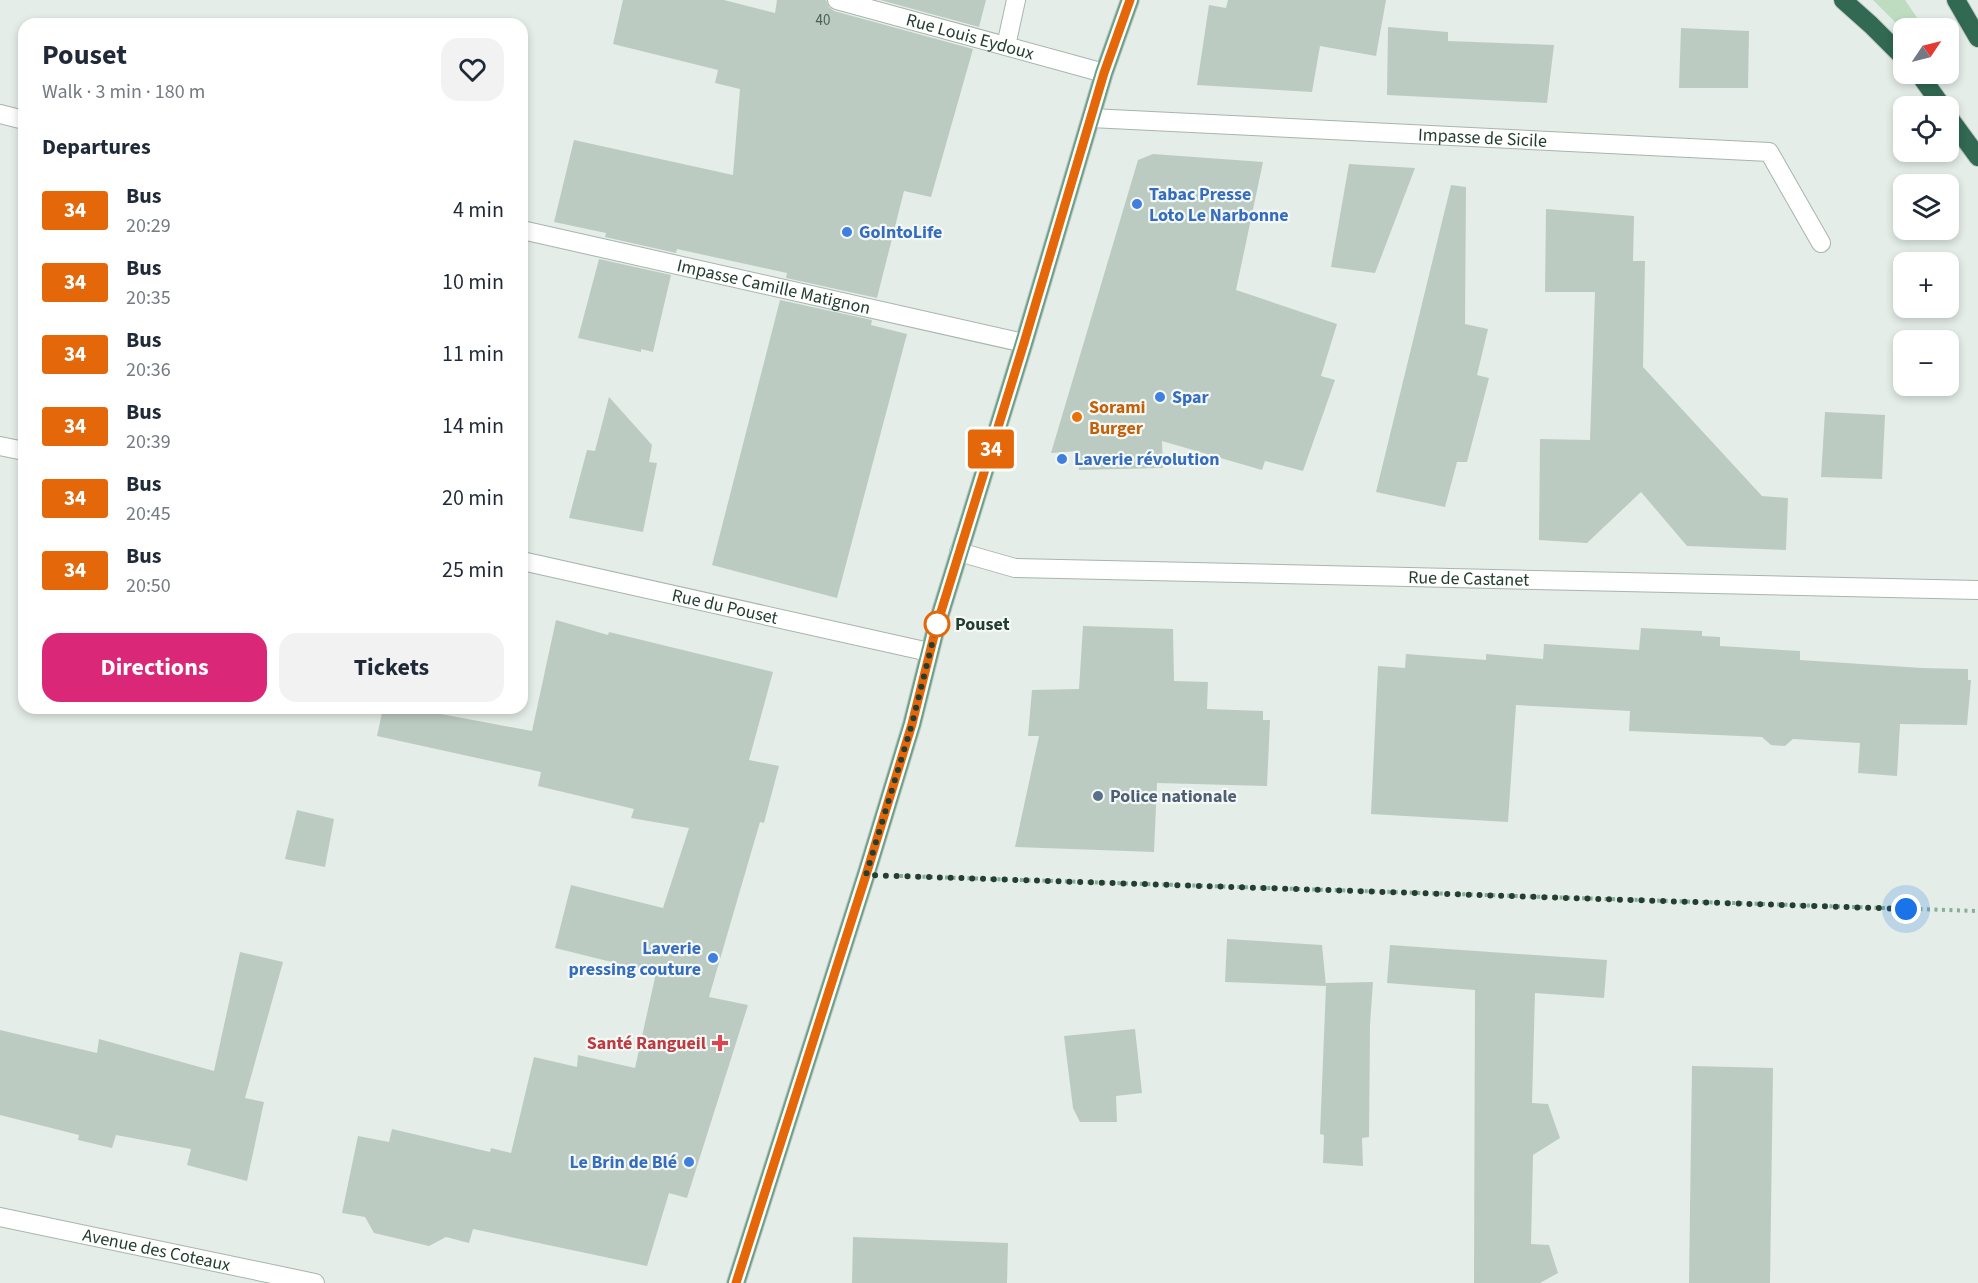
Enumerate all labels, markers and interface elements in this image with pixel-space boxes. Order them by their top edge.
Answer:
street label: Rue Louis Eydoux [903,7,1037,66]
house number: 40 [816,10,830,31]
north arrow [1893,18,1959,84]
map controls [1893,18,1959,396]
text: Pouset [42,35,127,75]
button: heart [441,38,504,101]
text: Walk · 3 min · 180 m [42,78,205,106]
button: locate [1893,96,1959,162]
street label: Impasse de Sicile [1417,122,1548,154]
text: Departures [42,131,151,163]
button: layers [1893,174,1959,240]
text: Bus [126,180,162,212]
place label: Tabac Presse Loto Le Narbonne [1149,182,1289,228]
text: 4 min [453,194,504,226]
text: 34 [64,195,86,225]
marker: Tabac Presse Loto Le Narbonne [1130,197,1144,211]
text: 20:29 [126,212,171,240]
place label: GoIntoLife [859,220,942,245]
marker: GoIntoLife [840,225,854,239]
text: Bus [126,252,162,284]
button: + [1893,252,1959,318]
street label: Impasse Camille Matignon [674,253,873,321]
text: 10 min [442,266,504,298]
text: 34 [64,267,86,297]
text: 20:35 [126,284,171,312]
text: Bus [126,324,162,356]
button: − [1893,330,1959,396]
text: 11 min [442,338,504,370]
text: 34 [64,339,86,369]
text: 20:36 [126,356,171,384]
place label: Spar [1172,385,1210,410]
marker: Spar [1153,390,1167,404]
place label: Sorami Burger [1089,395,1146,441]
text: Bus [126,396,162,428]
text: 14 min [442,410,504,442]
marker: Sorami Burger [1070,410,1084,424]
text: 34 [64,411,86,441]
text: 20:39 [126,428,171,456]
line badge: 34 [964,430,1018,468]
text: 34 [980,434,1002,464]
place label: Laverie révolution [1074,447,1219,472]
marker: Laverie révolution [1055,452,1069,466]
text: Bus [126,468,162,500]
text: 20 min [442,482,504,514]
text: 34 [64,483,86,513]
text: 20:45 [126,500,171,528]
text: Bus [126,540,162,572]
text: 25 min [442,554,504,586]
text: 34 [64,555,86,585]
street label: Rue de Castanet [1408,565,1529,593]
text: 20:50 [126,572,171,600]
street label: Rue du Pouset [670,583,780,631]
marker: Pouset [924,611,950,637]
place label: Pouset [955,612,1010,637]
button: Directions [42,633,267,702]
button: Tickets [279,633,504,702]
place label: Police nationale [1110,784,1237,809]
marker: Police nationale [1091,789,1105,803]
your location [1891,894,1921,924]
place label: Laverie pressing couture [568,936,701,982]
marker: Laverie pressing couture [706,951,720,965]
place label: Santé Rangueil [587,1031,706,1056]
marker: Santé Rangueil [711,1034,729,1052]
place label: Le Brin de Blé [569,1150,677,1175]
marker: Le Brin de Blé [682,1155,696,1169]
street label: Avenue des Coteaux [80,1223,233,1278]

